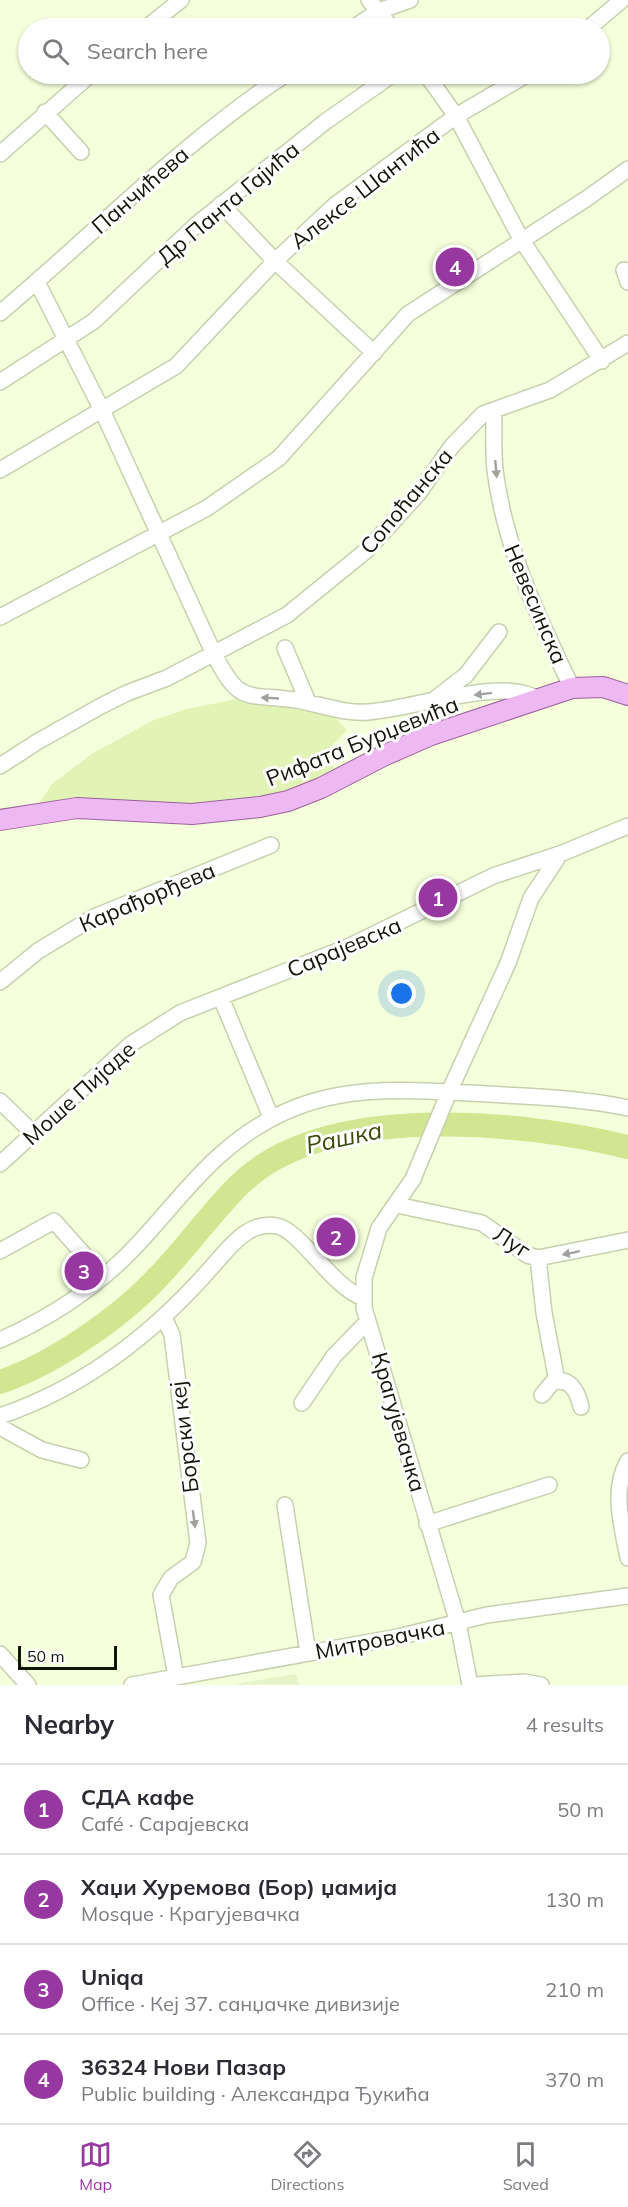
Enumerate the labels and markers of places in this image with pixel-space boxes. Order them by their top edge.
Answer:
pin: 4 [436,244,474,290]
pin: 1 [418,876,458,920]
pin: 2 [316,1214,356,1260]
pin: 3 [64,1248,104,1294]

